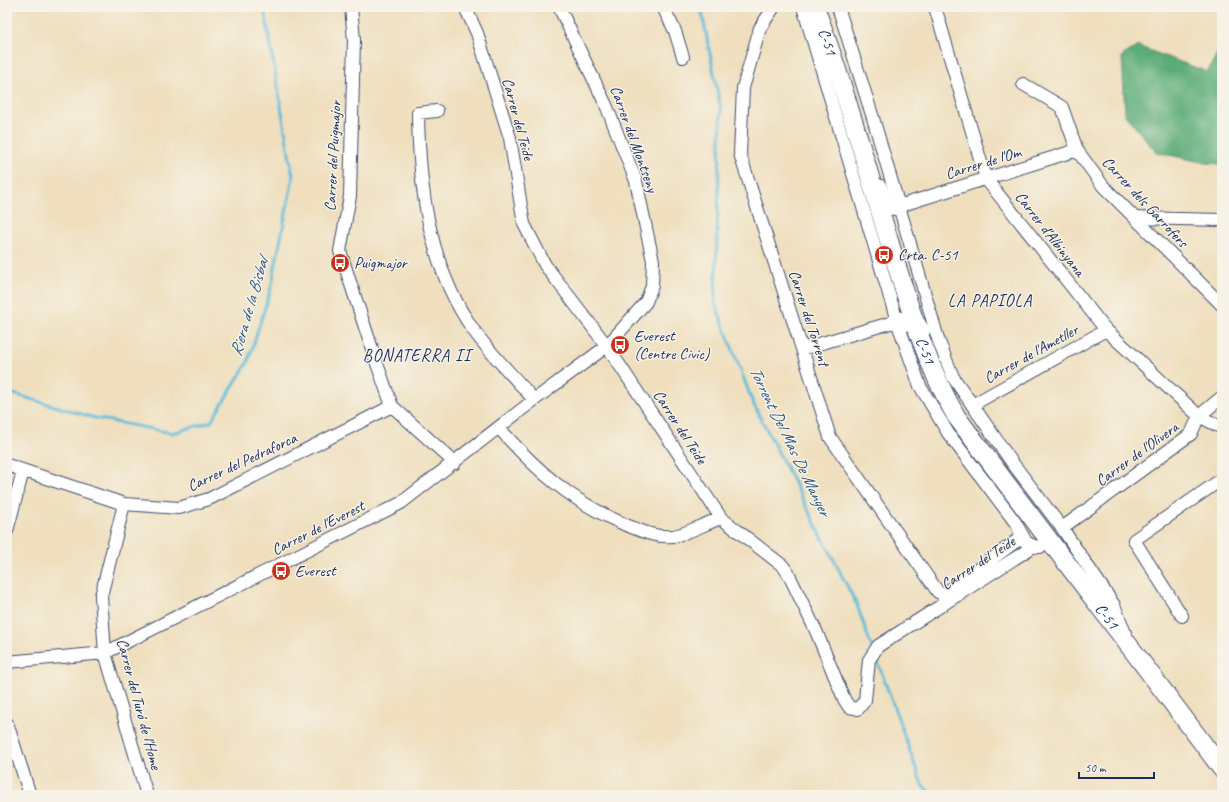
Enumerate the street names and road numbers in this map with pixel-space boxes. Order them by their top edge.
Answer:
street label: C-51 [814,26,842,59]
street label: Carrer del Teide [497,76,539,164]
street label: Carrer del Montseny [605,83,663,196]
street label: Carrer del Puigmajor [320,99,346,212]
street label: Carrer de l'Om [943,141,1025,184]
street label: Carrer dels Garrofers [1098,152,1193,253]
street label: Carrer d'Albinyana [1011,187,1090,282]
street label: Carrer del Torrent [784,267,835,371]
street label: Carrer de l'Ametller [980,319,1083,388]
street label: C-51 [911,334,940,368]
street label: Carrer del Teide [649,386,712,469]
street label: Carrer de l'Olivera [1092,416,1184,491]
street label: Carrer del Pedraforca [184,427,301,496]
street label: Carrer de l'Everest [268,495,369,560]
street label: Carrer del Teide [937,531,1020,594]
street label: C-51 [1091,599,1123,634]
street label: Carrer del Turó de l'Home [112,636,167,773]

